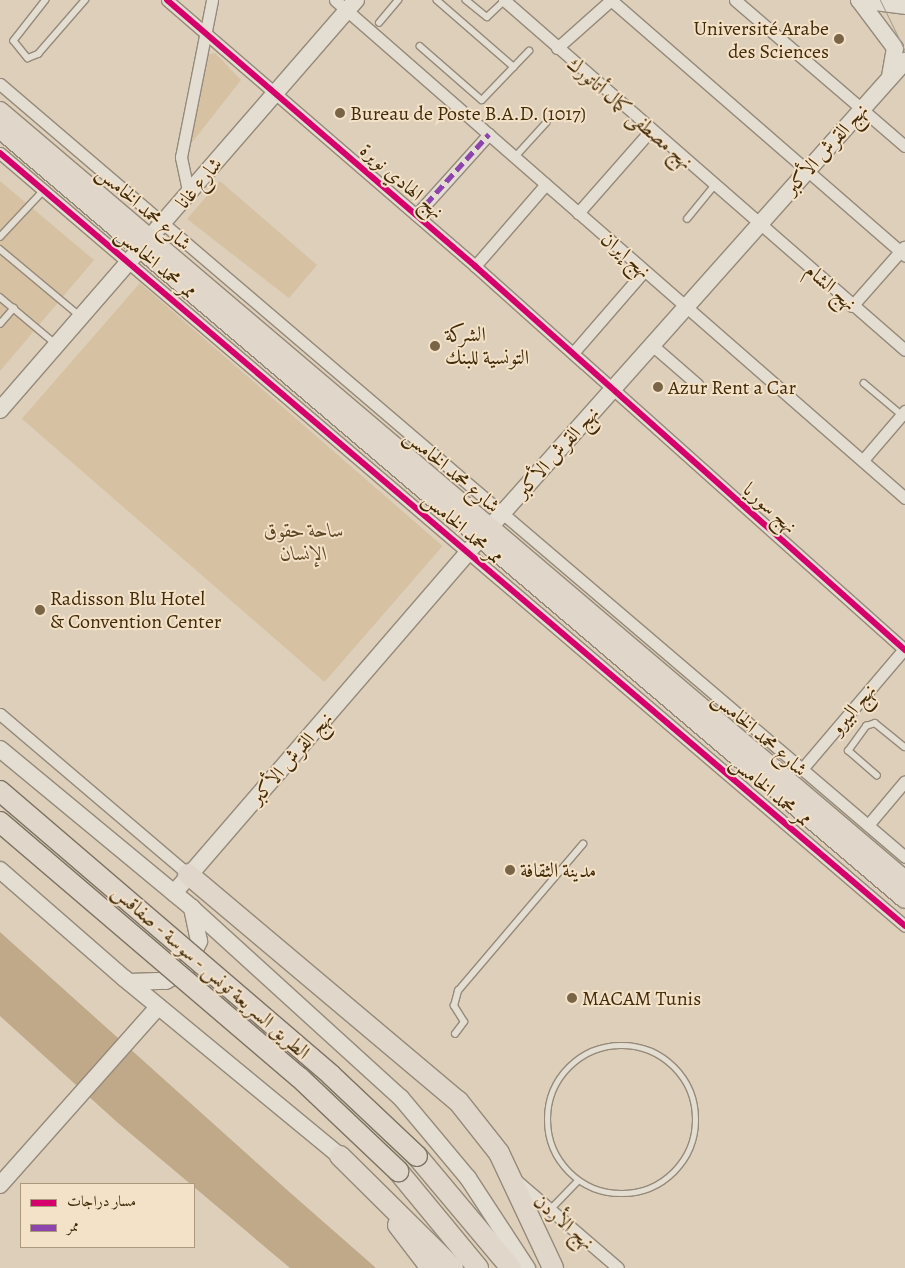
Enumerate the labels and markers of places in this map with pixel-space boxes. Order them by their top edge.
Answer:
place label: Université Arabe des Sciences [694,16,829,63]
marker: Université Arabe des Sciences [833,33,845,45]
place label: Bureau de Poste B.A.D. (1017) [350,101,586,125]
marker: Bureau de Poste B.A.D. (1017) [334,107,346,119]
place label: الشركة التونسية للبنك [445,322,529,369]
marker: الشركة التونسية للبنك [429,340,441,352]
place label: Azur Rent a Car [668,375,796,399]
marker: Azur Rent a Car [652,381,664,393]
place label: Radisson Blu Hotel & Convention Center [50,586,221,633]
marker: Radisson Blu Hotel & Convention Center [34,604,46,616]
place label: مدينة الثقافة [520,858,596,882]
marker: مدينة الثقافة [504,864,516,876]
place label: MACAM Tunis [582,986,701,1010]
marker: MACAM Tunis [566,992,578,1004]

